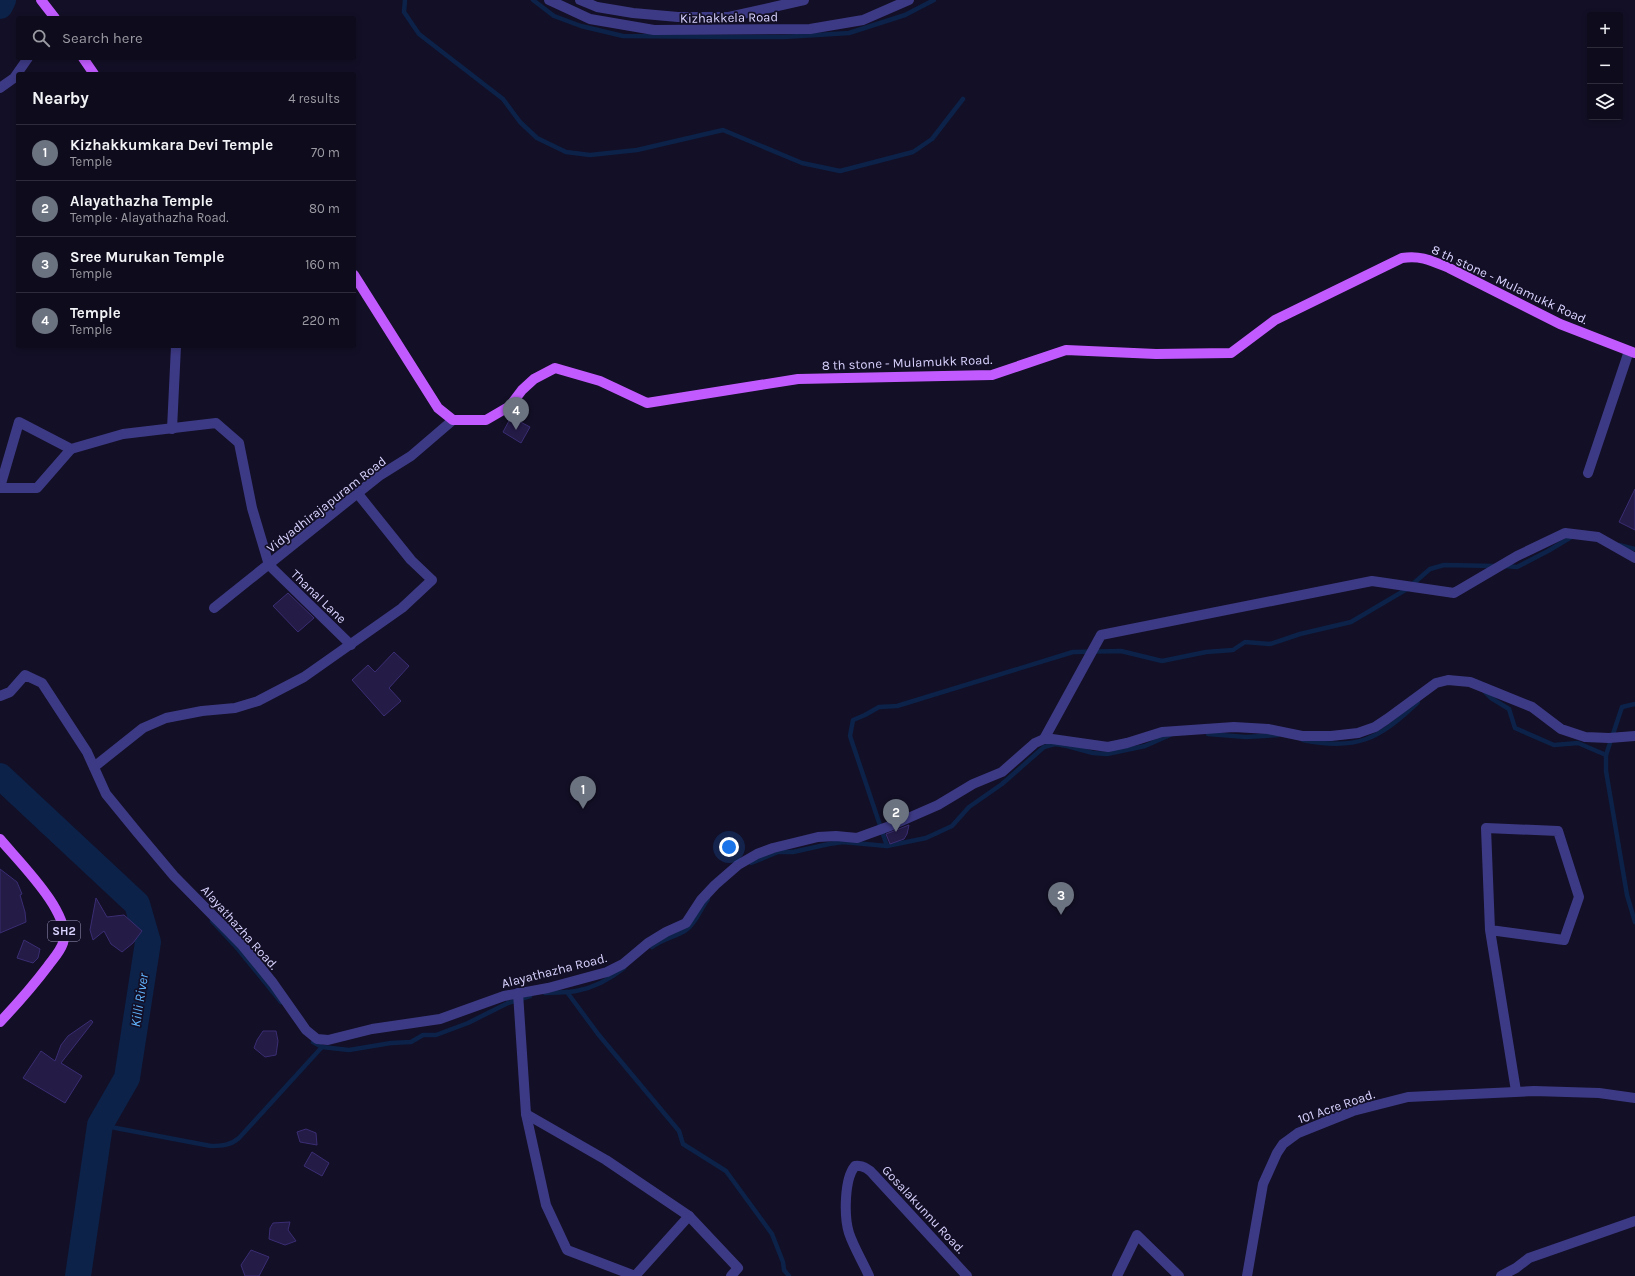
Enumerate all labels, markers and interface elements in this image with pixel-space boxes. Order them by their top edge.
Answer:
street label: Kizhakkela Road [680,9,778,26]
map controls [1587,12,1623,120]
button: + [1587,12,1623,48]
search box [16,16,356,60]
icon: search [30,27,52,49]
text: Search here [62,29,143,47]
button: − [1587,48,1623,84]
button: layers [1587,84,1623,120]
text: Nearby [32,88,89,108]
text: 4 results [288,91,340,106]
text: Kizhakkumkara Devi Temple [70,136,273,154]
text: 1 [43,145,47,160]
text: 70 m [311,145,340,160]
text: Temple [70,154,112,169]
text: Alayathazha Temple [70,192,213,210]
text: 2 [41,201,49,216]
text: 80 m [309,201,340,216]
text: Temple · Alayathazha Road. [70,210,229,225]
street label: 8 th stone - Mulamukk Road. [1429,242,1590,327]
text: Sree Murukan Temple [70,248,224,266]
text: 3 [41,257,49,272]
text: 160 m [305,257,340,272]
text: Temple [70,266,112,281]
text: Temple [70,304,121,322]
text: 4 [41,313,49,328]
text: 220 m [302,313,340,328]
text: Temple [70,322,112,337]
street label: 8 th stone - Mulamukk Road. [821,352,993,373]
pin: 4 [503,397,529,430]
street label: Vidyadhirajapuram Road [264,453,389,556]
street label: Thanal Lane [288,566,350,627]
pin: 1 [570,776,596,809]
pin: 2 [883,799,909,832]
your location [719,837,739,857]
street label: Alayathazha Road. [198,882,281,972]
pin: 3 [1048,882,1074,915]
road number: SH2 [48,921,80,941]
street label: Alayathazha Road. [500,950,608,991]
water label: Killi River [127,971,152,1028]
street label: 101 Acre Road. [1296,1086,1377,1127]
street label: Gosalakunnu Road. [879,1162,968,1256]

